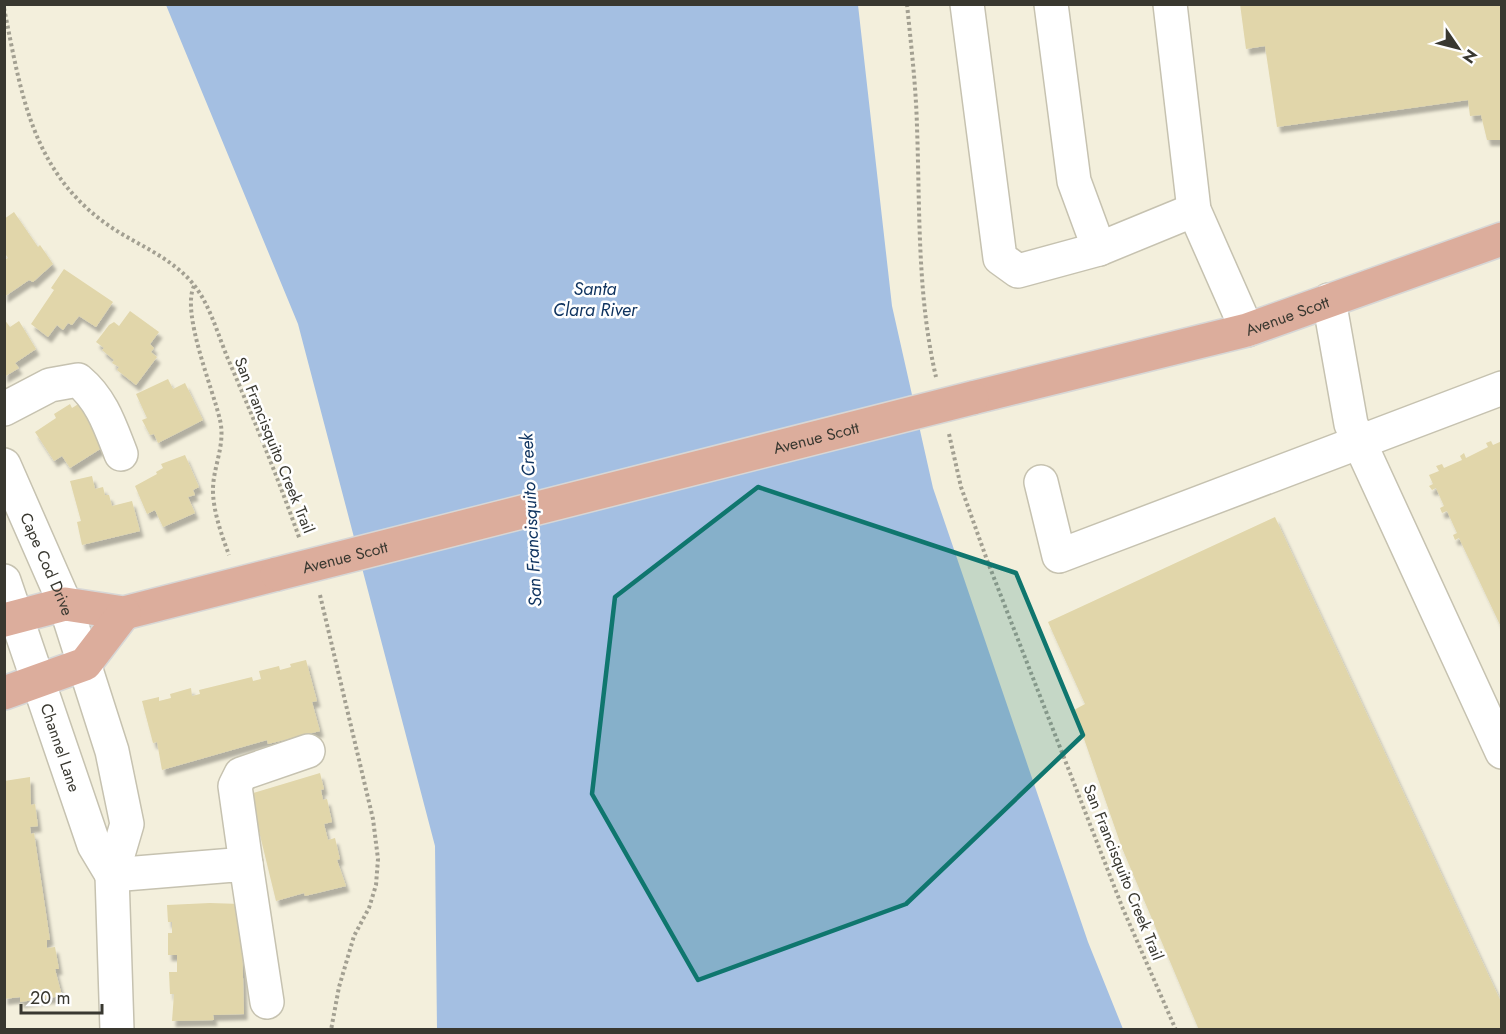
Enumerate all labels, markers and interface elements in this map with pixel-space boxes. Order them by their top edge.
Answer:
north arrow [1428,18,1488,78]
text: N [1457,45,1483,68]
water label: Santa Clara River [553,276,638,323]
street label: Avenue Scott [1242,291,1333,342]
street label: San Francisquito Creek Trail [229,354,320,537]
street label: Avenue Scott [771,416,862,460]
water label: San Francisquito Creek [513,431,549,607]
street label: Cape Cod Drive [14,509,79,618]
street label: Avenue Scott [300,535,390,579]
street label: Channel Lane [35,700,86,795]
street label: San Francisquito Creek Trail [1078,781,1169,964]
scale bar [21,977,102,1015]
text: 20 m [30,985,70,1011]

